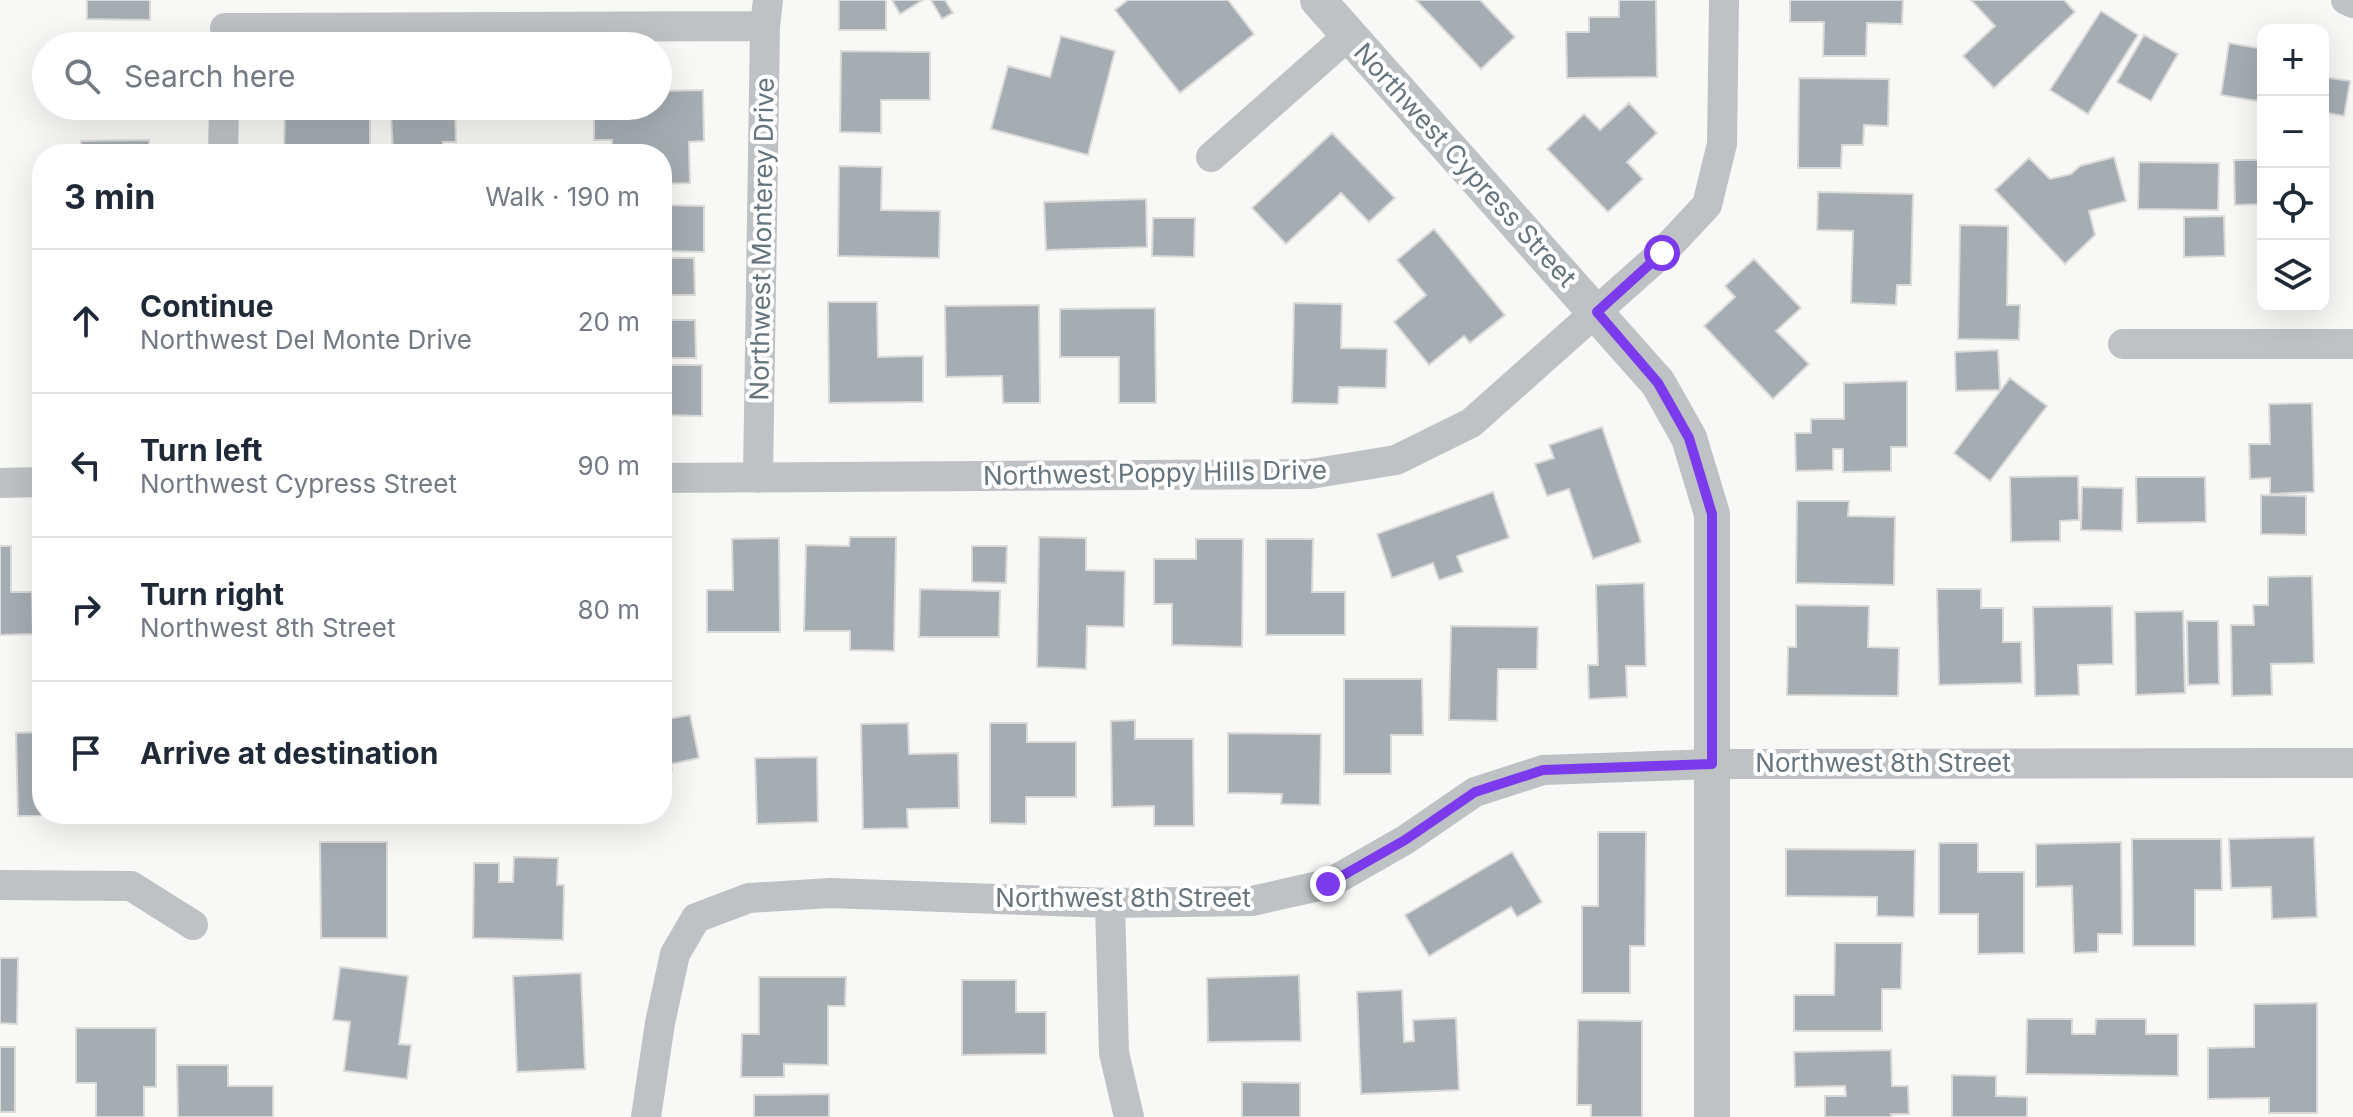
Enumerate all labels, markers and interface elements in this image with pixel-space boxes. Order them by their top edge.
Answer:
map controls [2257,24,2329,312]
button: + [2257,24,2329,96]
search box [32,32,672,120]
street label: Northwest Cypress Street [1348,37,1583,293]
icon: search [60,54,104,98]
text: Search here [124,58,296,94]
street label: Northwest Monterey Drive [743,77,780,401]
button: − [2257,96,2329,168]
button: locate [2257,168,2329,240]
text: 3 min [64,176,155,217]
text: Walk · 190 m [485,181,640,212]
route start [1644,235,1680,271]
button: layers [2257,240,2329,312]
text: Continue [140,288,274,324]
icon: ahead [64,299,108,343]
text: 20 m [578,306,640,337]
text: Northwest Del Monte Drive [140,324,472,355]
text: Turn left [140,432,262,468]
icon: left [64,443,108,487]
text: 90 m [577,450,640,481]
street label: Northwest Poppy Hills Drive [983,454,1327,491]
text: Northwest Cypress Street [140,468,457,499]
text: Turn right [140,576,284,612]
icon: right [64,587,108,631]
text: 80 m [577,594,640,625]
text: Northwest 8th Street [140,612,395,643]
icon: arrive [64,731,108,775]
text: Arrive at destination [140,735,438,771]
street label: Northwest 8th Street [1755,747,2011,778]
route end [1310,866,1346,902]
street label: Northwest 8th Street [995,882,1251,913]

